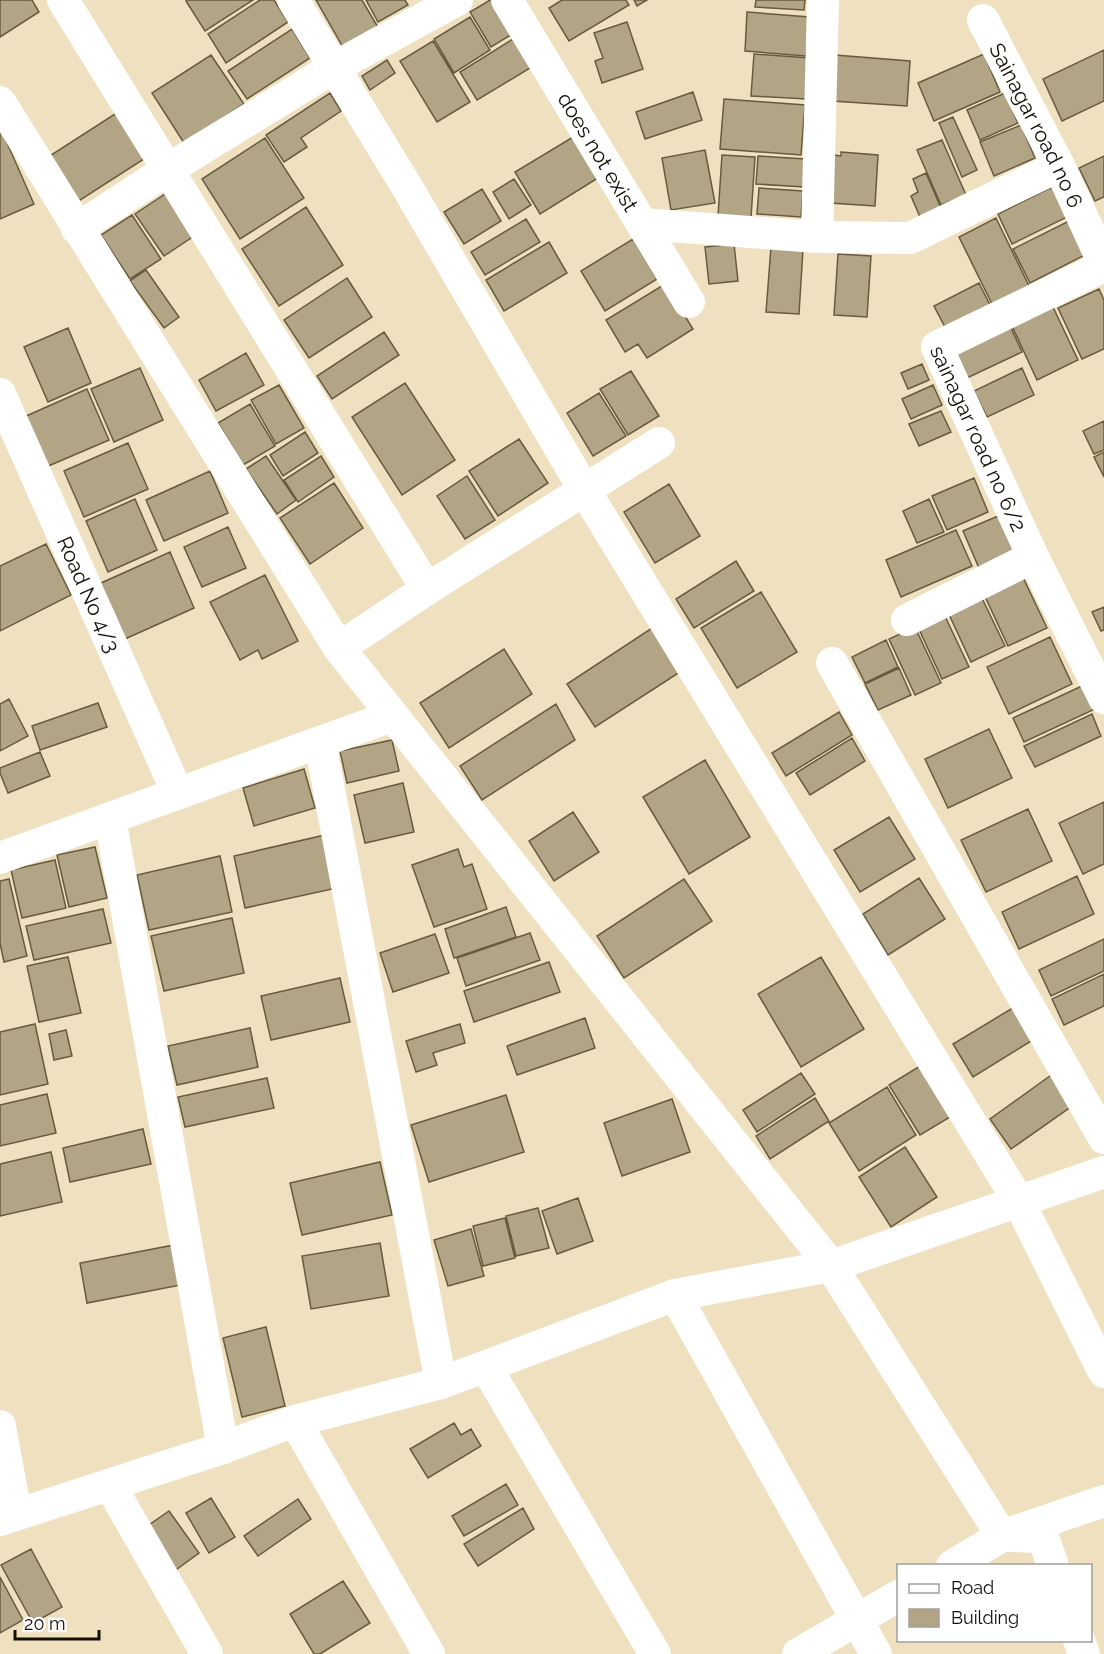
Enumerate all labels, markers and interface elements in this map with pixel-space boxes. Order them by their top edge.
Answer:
street label: Sainagar road no 6 [985,38,1089,211]
street label: does not exist [553,87,644,216]
street label: sainagar road no 6/2 [925,341,1032,535]
street label: Road No 4/3 [52,532,126,656]
legend [897,1564,1092,1642]
text: Road [951,1577,994,1598]
scale bar [15,1603,99,1641]
text: Building [951,1607,1019,1628]
text: 20 m [24,1613,66,1634]

